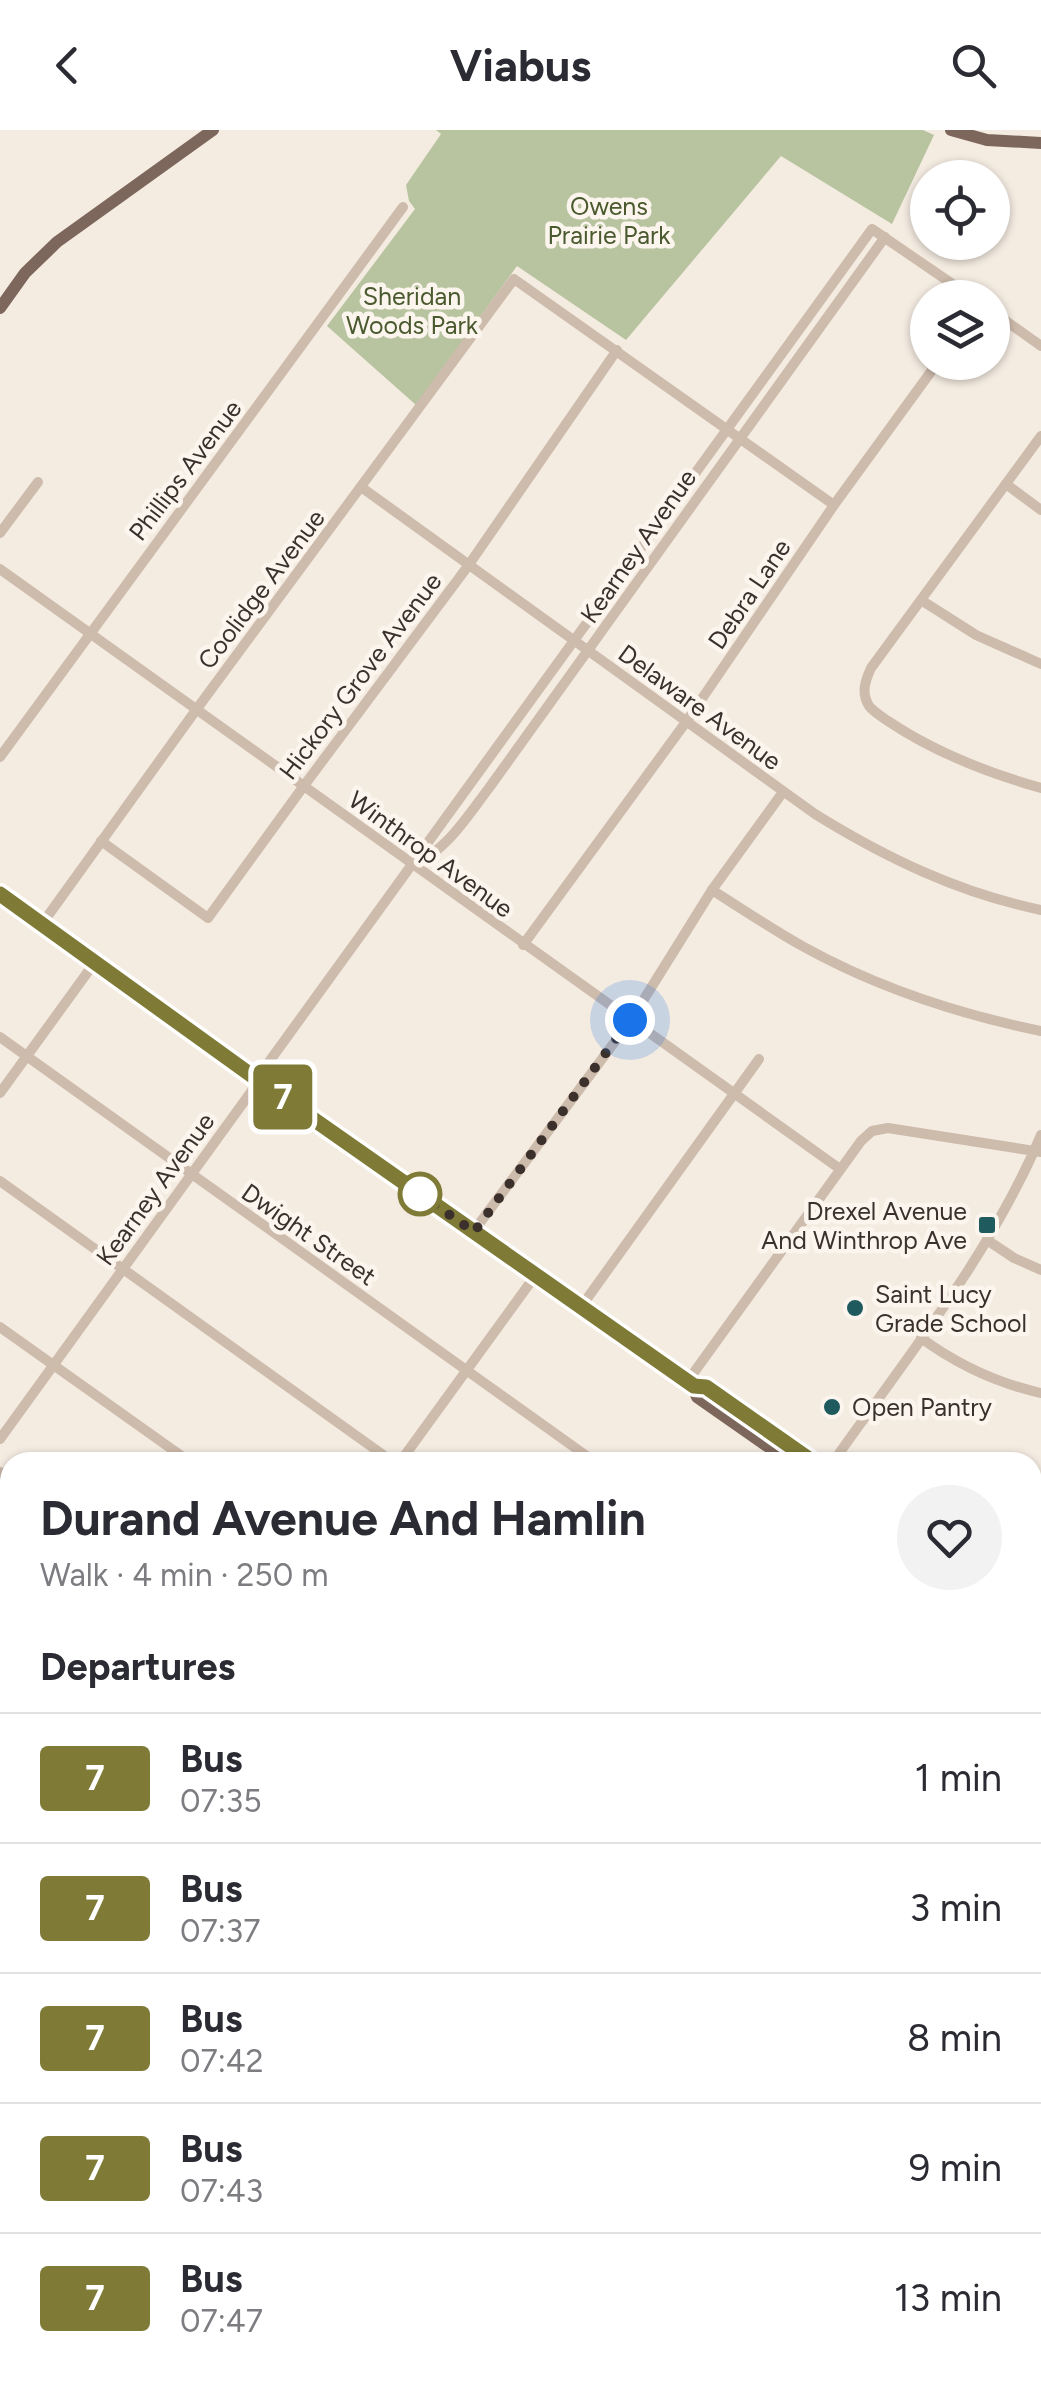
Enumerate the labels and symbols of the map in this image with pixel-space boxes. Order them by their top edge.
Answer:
park label: Owens Prairie Park [548,191,671,250]
park label: Sheridan Woods Park [346,281,479,340]
street label: Phillips Avenue [122,394,248,546]
street label: Kearney Avenue [574,463,702,629]
street label: Coolidge Avenue [191,503,331,675]
street label: Debra Lane [701,533,797,655]
street label: Hickory Grove Avenue [273,567,447,785]
street label: Delaware Avenue [613,638,787,776]
street label: Winthrop Avenue [343,784,519,924]
your location [605,995,655,1045]
line badge: 7 [250,1064,316,1130]
street label: Kearney Avenue [90,1107,220,1271]
unlabelled marker [399,1173,441,1215]
street label: Dwight Street [236,1177,382,1291]
place label: Drexel Avenue And Winthrop Ave [761,1196,967,1255]
marker: Drexel Avenue And Winthrop Ave [976,1214,998,1236]
place label: Saint Lucy Grade School [875,1279,1027,1338]
marker: Saint Lucy Grade School [844,1297,866,1319]
place label: Open Pantry [852,1392,992,1422]
marker: Open Pantry [821,1396,843,1418]

